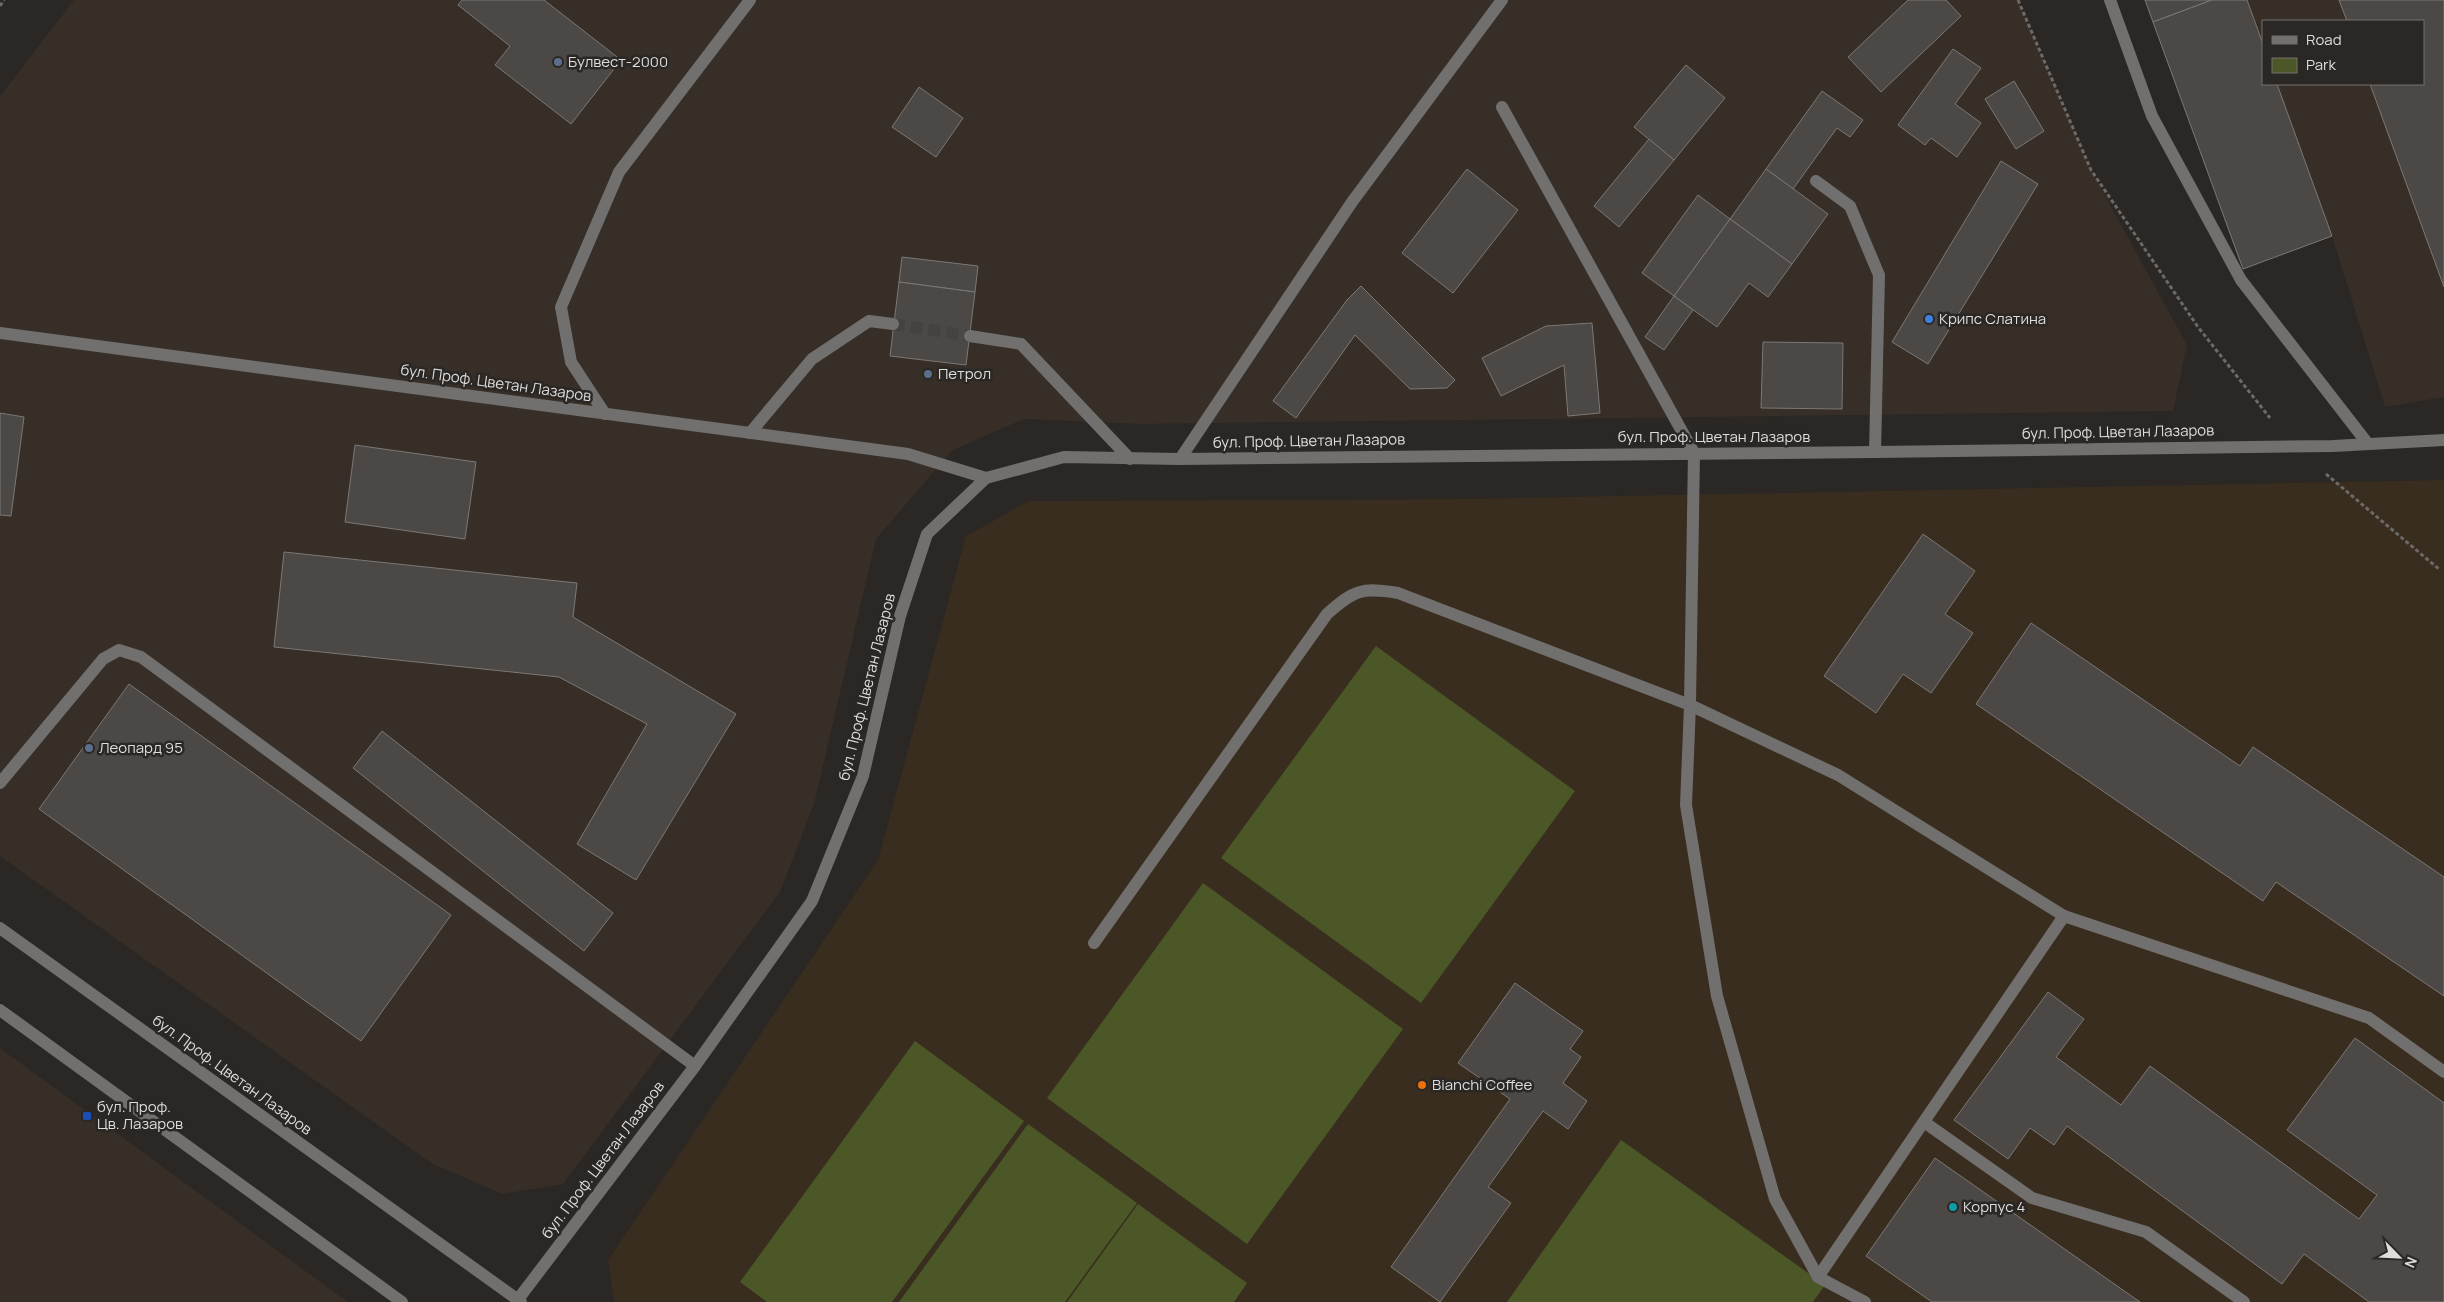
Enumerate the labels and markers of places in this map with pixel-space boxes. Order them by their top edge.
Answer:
place label: Булвест-2000 [568,51,668,72]
marker: Булвест-2000 [552,56,564,68]
place label: Крипс Слатина [1939,308,2046,329]
marker: Крипс Слатина [1923,313,1935,325]
place label: Петрол [938,363,991,384]
marker: Петрол [922,368,934,380]
place label: Леопард 95 [99,737,183,758]
marker: Леопард 95 [83,742,95,754]
place label: Bianchi Coffee [1432,1074,1533,1095]
marker: Bianchi Coffee [1416,1079,1428,1091]
place label: бул. Проф. Цв. Лазаров [97,1096,183,1134]
marker: бул. Проф. Цв. Лазаров [81,1110,93,1122]
place label: Корпус 4 [1963,1196,2026,1217]
marker: Корпус 4 [1947,1201,1959,1213]

